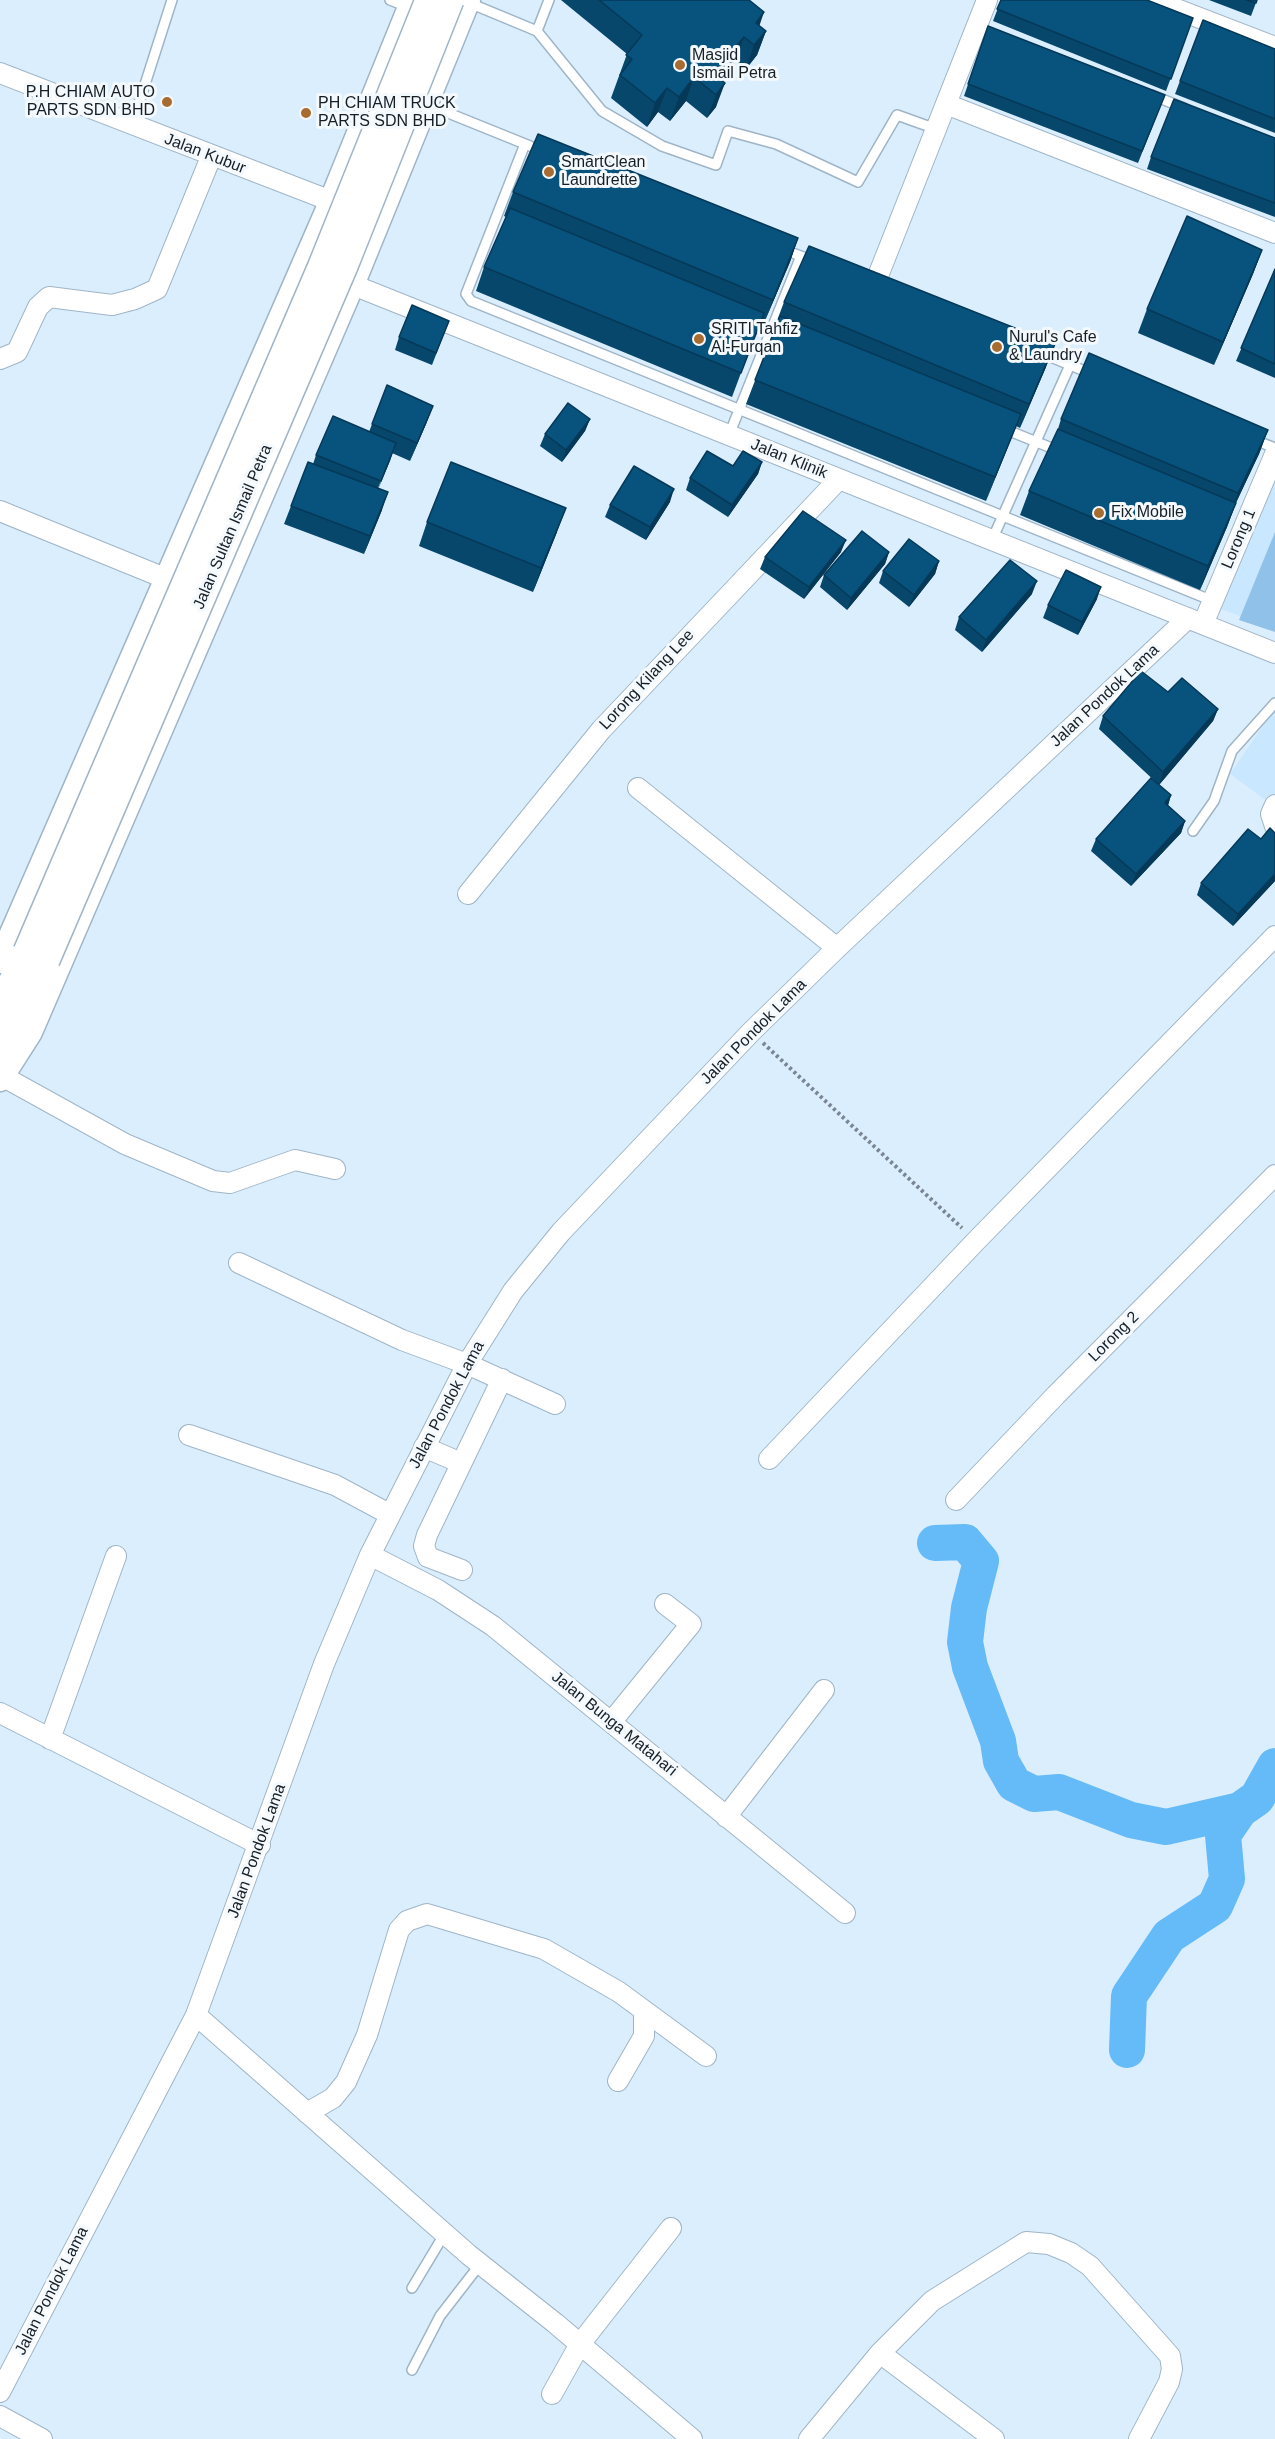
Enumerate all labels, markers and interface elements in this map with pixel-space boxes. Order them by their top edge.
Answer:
place label: Masjid Ismail Petra [692,46,776,84]
marker: Masjid Ismail Petra [673,58,687,72]
place label: P.H CHIAM AUTO PARTS SDN BHD [26,83,155,121]
place label: PH CHIAM TRUCK PARTS SDN BHD [318,94,456,132]
marker: P.H CHIAM AUTO PARTS SDN BHD [160,95,174,109]
marker: PH CHIAM TRUCK PARTS SDN BHD [299,106,313,120]
street label: Jalan Kubur [162,130,248,178]
place label: SmartClean Laundrette [561,153,645,191]
marker: SmartClean Laundrette [542,165,556,179]
place label: SRITI Tahfiz Al-Furqan [711,320,798,358]
place label: Nurul's Cafe & Laundry [1009,328,1097,366]
marker: SRITI Tahfiz Al-Furqan [692,332,706,346]
marker: Nurul's Cafe & Laundry [990,340,1004,354]
street label: Jalan Klinik [748,435,830,483]
street label: Jalan Sultan Ismail Petra [190,442,276,612]
place label: Fix Mobile [1111,503,1184,523]
marker: Fix Mobile [1092,506,1106,520]
street label: Lorong 1 [1218,506,1260,572]
street label: Lorong Kilang Lee [596,626,698,734]
street label: Jalan Pondok Lama [1047,641,1163,751]
street label: Jalan Pondok Lama [697,975,811,1089]
street label: Lorong 2 [1085,1308,1143,1366]
street label: Jalan Pondok Lama [405,1338,489,1472]
street label: Jalan Bunga Matahari [547,1668,681,1780]
street label: Jalan Pondok Lama [224,1781,290,1921]
street label: Jalan Pondok Lama [11,2224,93,2358]

